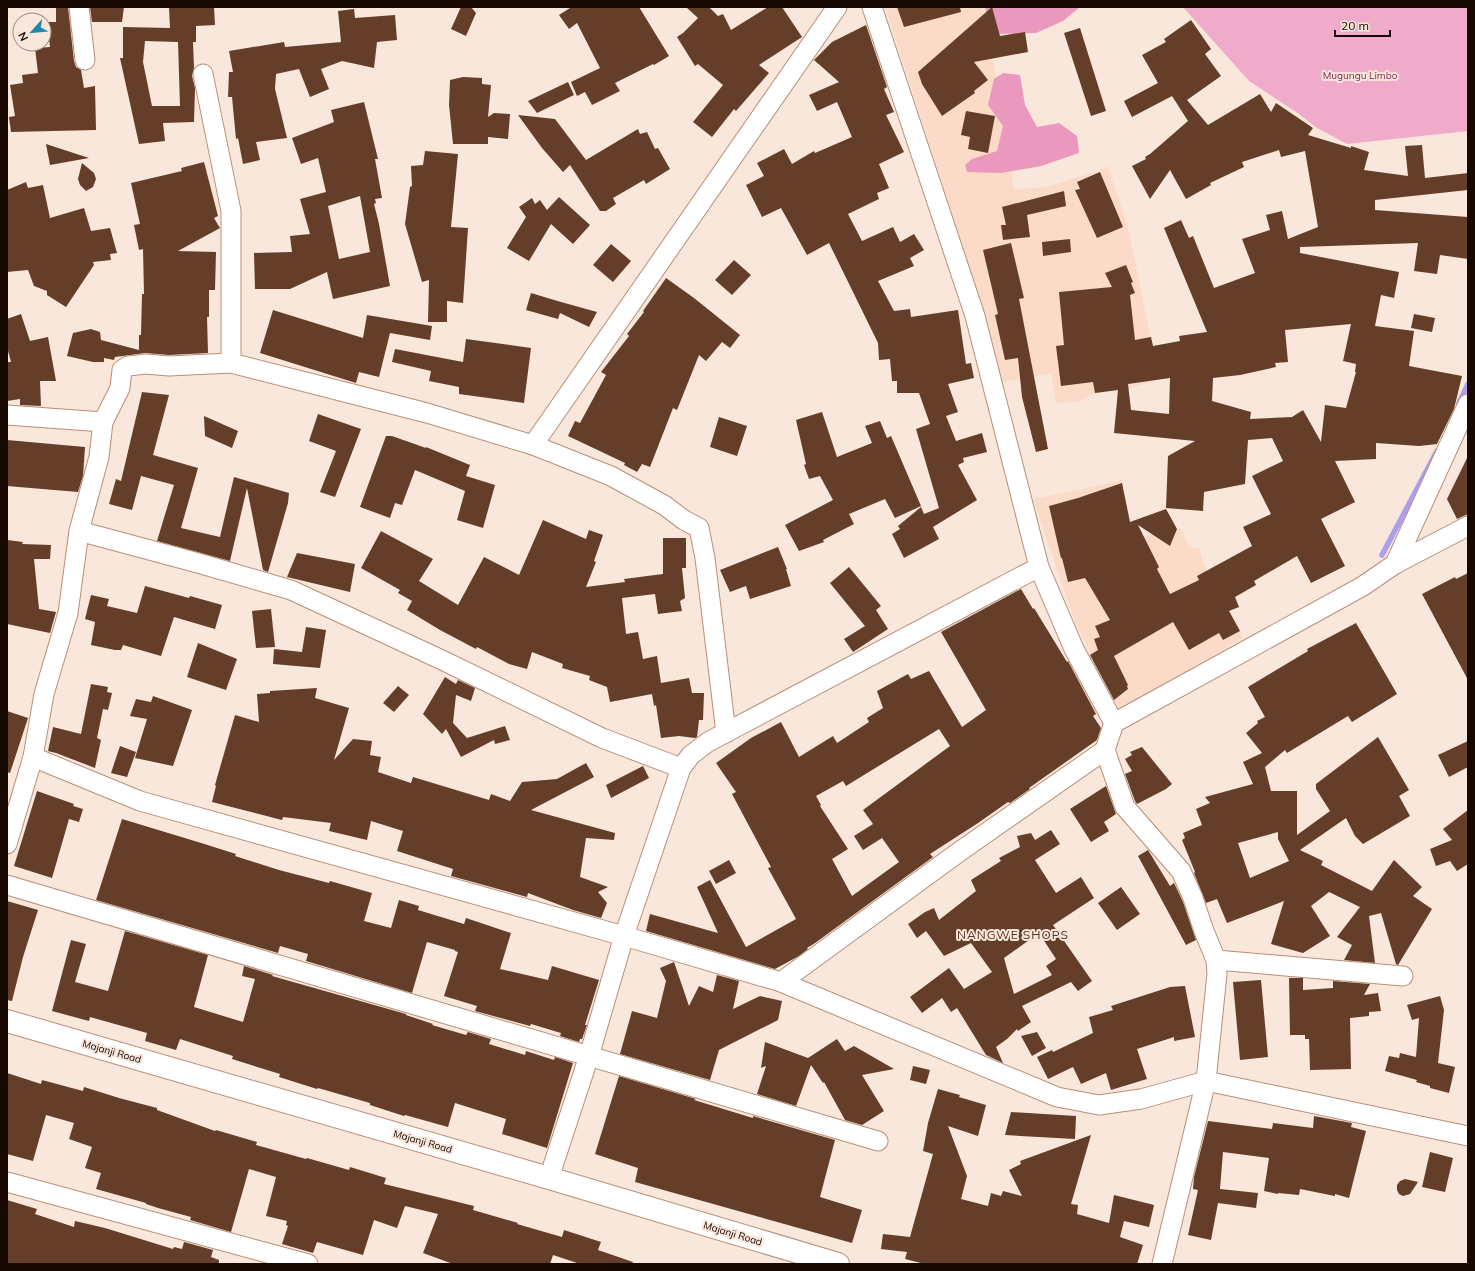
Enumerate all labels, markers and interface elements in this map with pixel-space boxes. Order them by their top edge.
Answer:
north arrow [12,12,52,52]
scale bar [1335,12,1390,38]
text: 20 m [1341,18,1369,33]
text: N [15,30,31,43]
park label: Mugungu Limbo [1323,69,1398,82]
district label: NANGWE SHOPS [957,927,1069,942]
street label: Majanji Road [81,1037,143,1066]
street label: Majanji Road [392,1127,454,1156]
street label: Majanji Road [702,1218,764,1249]

